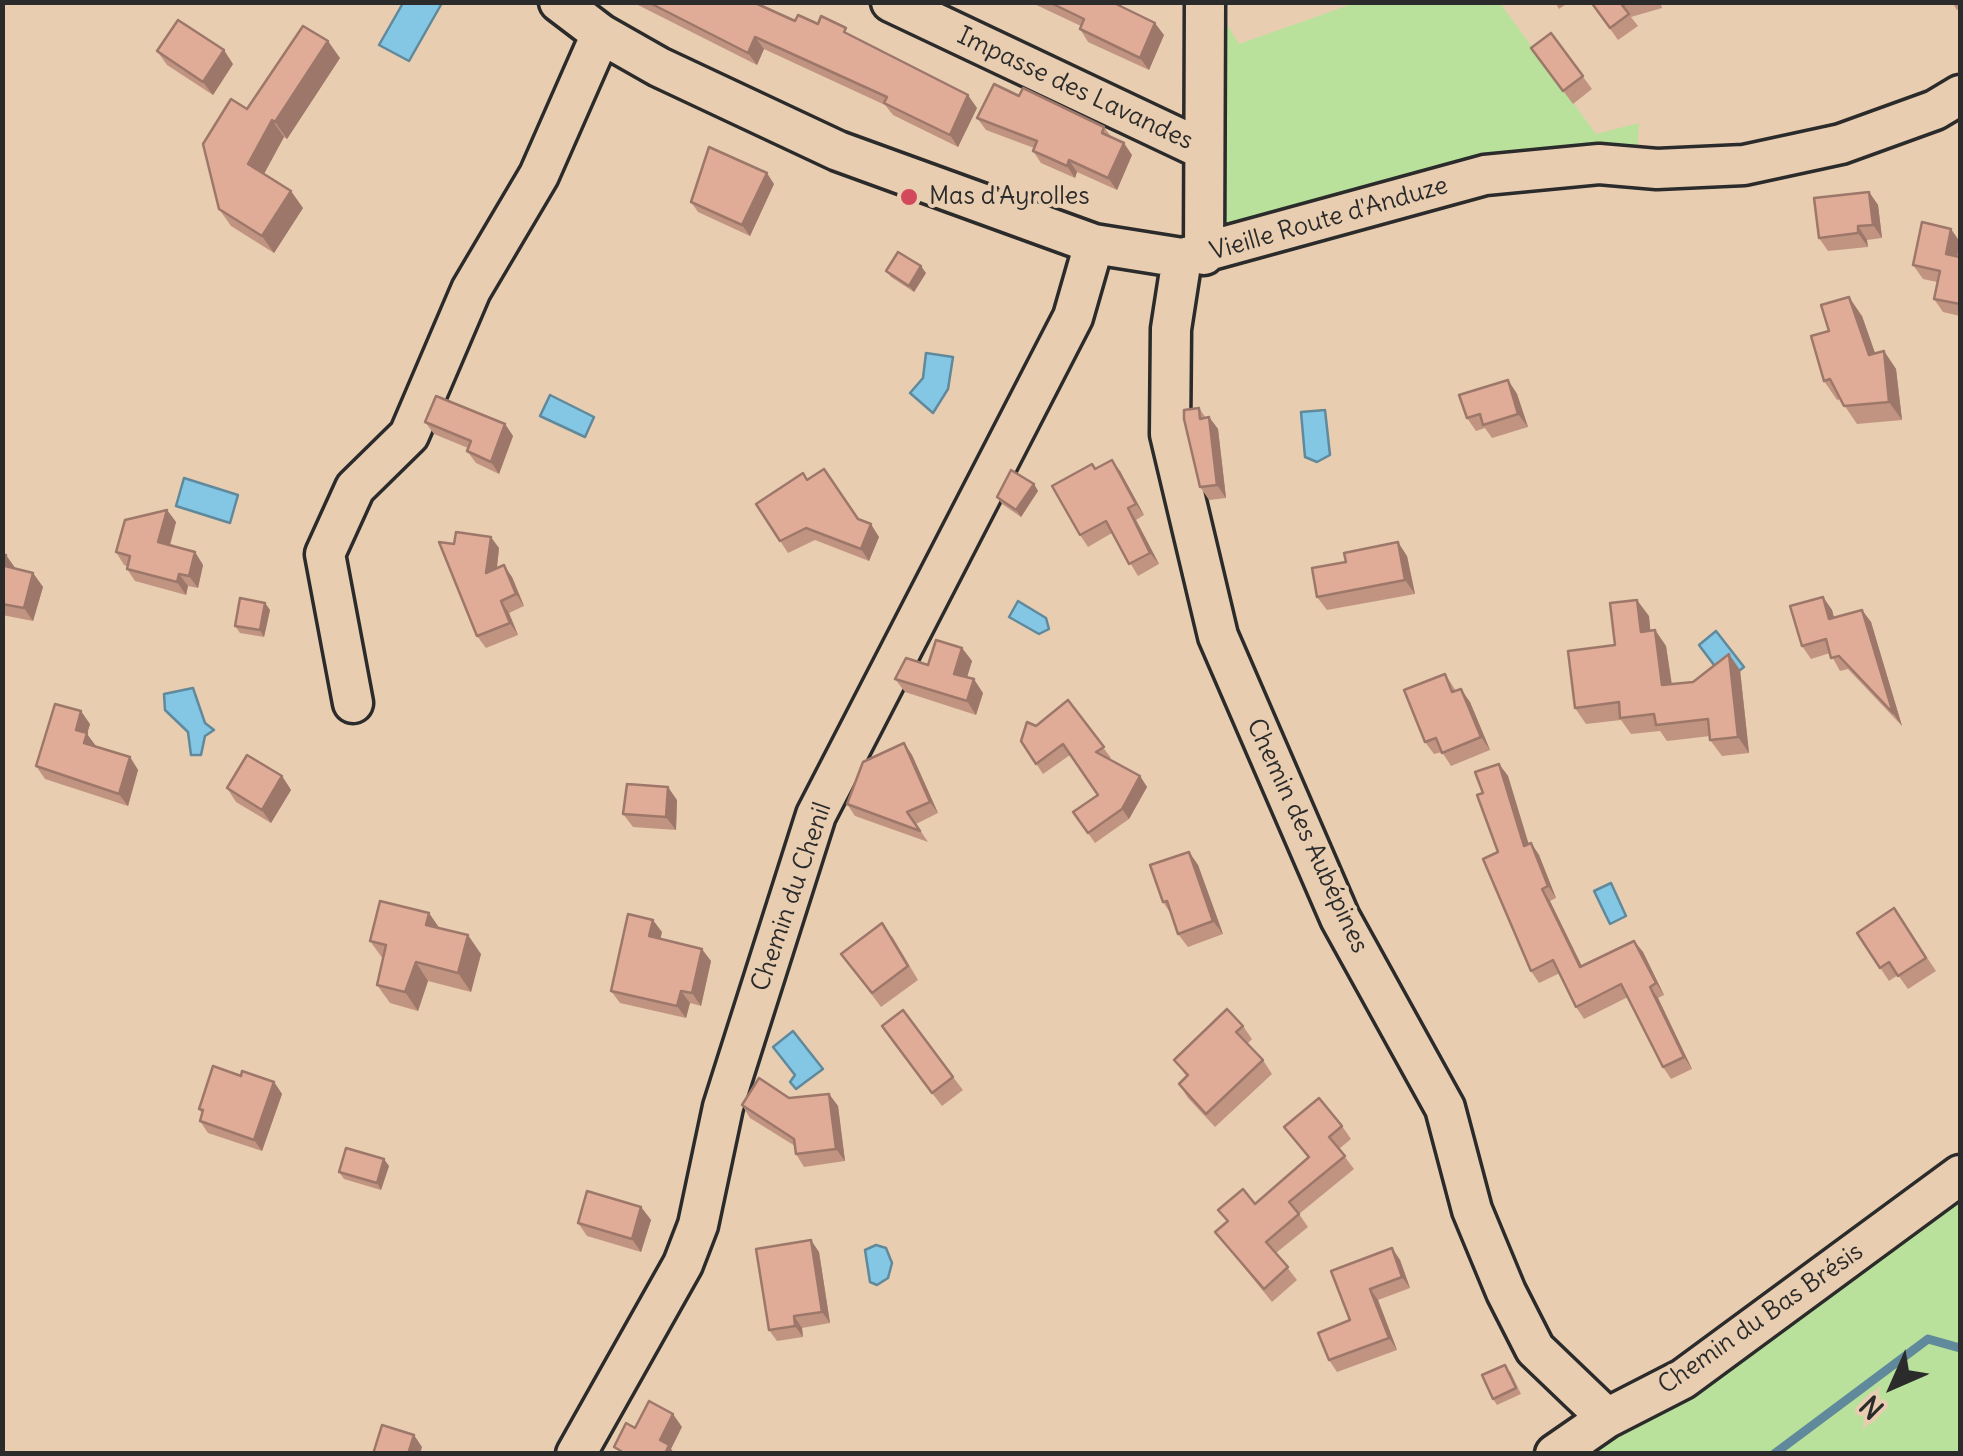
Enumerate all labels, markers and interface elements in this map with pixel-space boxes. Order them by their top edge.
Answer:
street label: Impasse des Lavandes [952,21,1198,157]
street label: Vieille Route d'Anduze [1207,171,1451,267]
place label: Mas d'Ayrolles [929,182,1090,212]
marker: Mas d'Ayrolles [898,186,920,208]
street label: Chemin des Aubépines [1240,714,1374,958]
street label: Chemin du Chenil [746,799,838,995]
street label: Chemin du Bas Brésis [1653,1237,1869,1401]
north arrow [1843,1336,1943,1436]
text: N [1852,1388,1891,1427]

